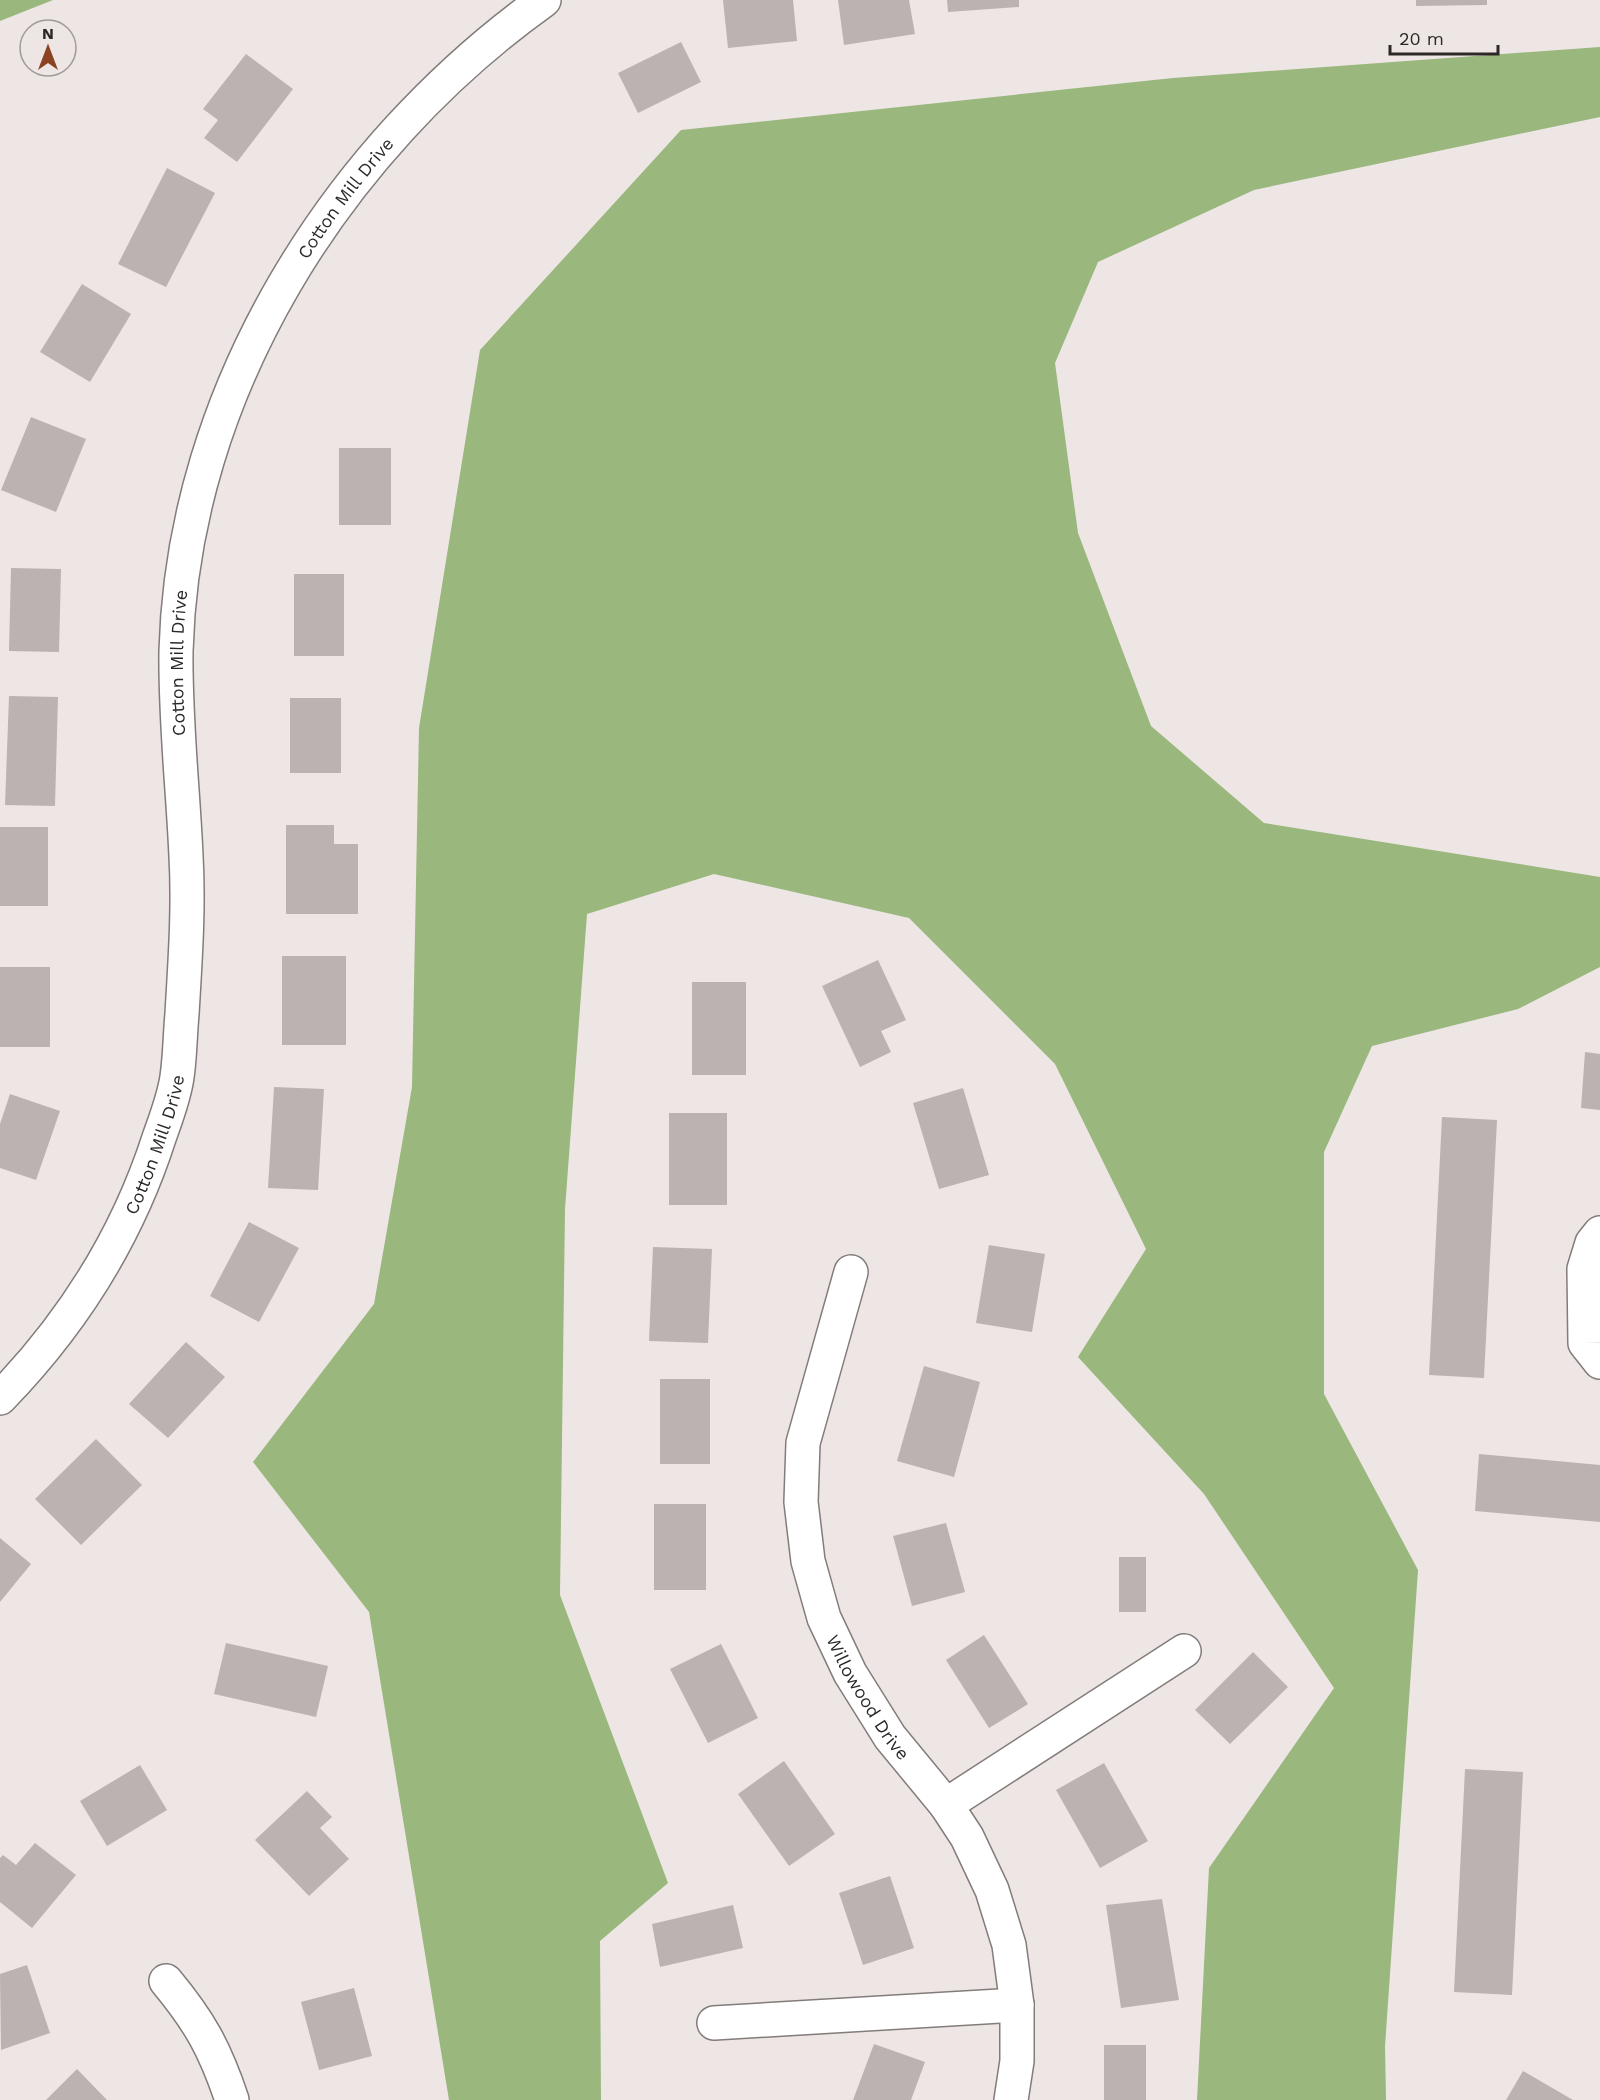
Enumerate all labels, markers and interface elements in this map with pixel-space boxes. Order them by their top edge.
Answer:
north arrow [18,18,78,78]
scale bar [1390,18,1498,56]
text: N [42,24,54,43]
text: 20 m [1399,28,1444,49]
street label: Cotton Mill Drive [292,133,397,262]
street label: Cotton Mill Drive [165,589,191,737]
street label: Cotton Mill Drive [120,1073,188,1217]
street label: Willowood Drive [823,1631,914,1763]

